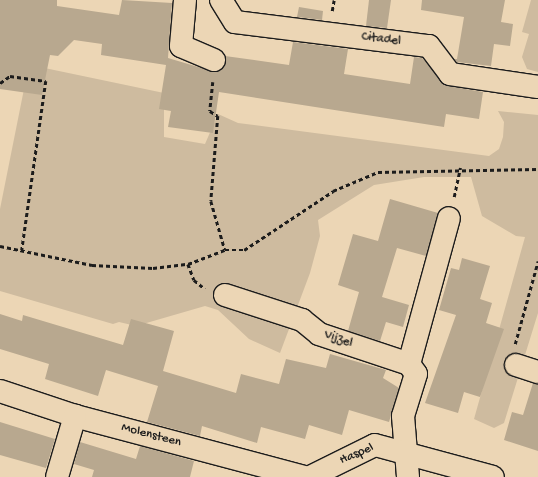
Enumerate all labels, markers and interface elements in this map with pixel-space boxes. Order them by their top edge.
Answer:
street label: Citadel [360,30,402,50]
street label: Vijzel [322,328,354,352]
street label: Molensteen [119,421,183,451]
street label: Haspel [338,441,376,469]

